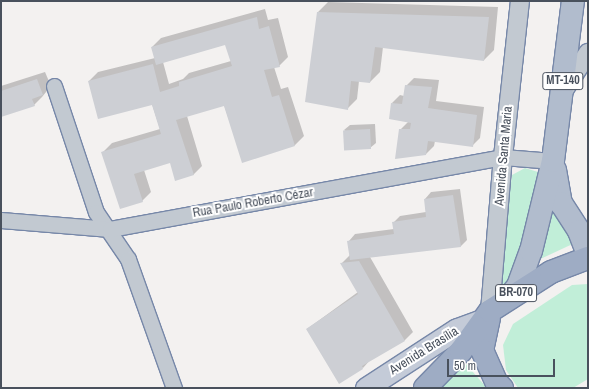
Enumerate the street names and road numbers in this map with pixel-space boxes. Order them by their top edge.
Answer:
road number: MT-140 [542,71,584,91]
street label: Avenida Santa Maria [492,106,516,206]
street label: Rua Paulo Roberto Cézar [192,185,314,221]
road number: BR-070 [495,283,537,303]
street label: Avenida Brasília [387,324,461,378]

